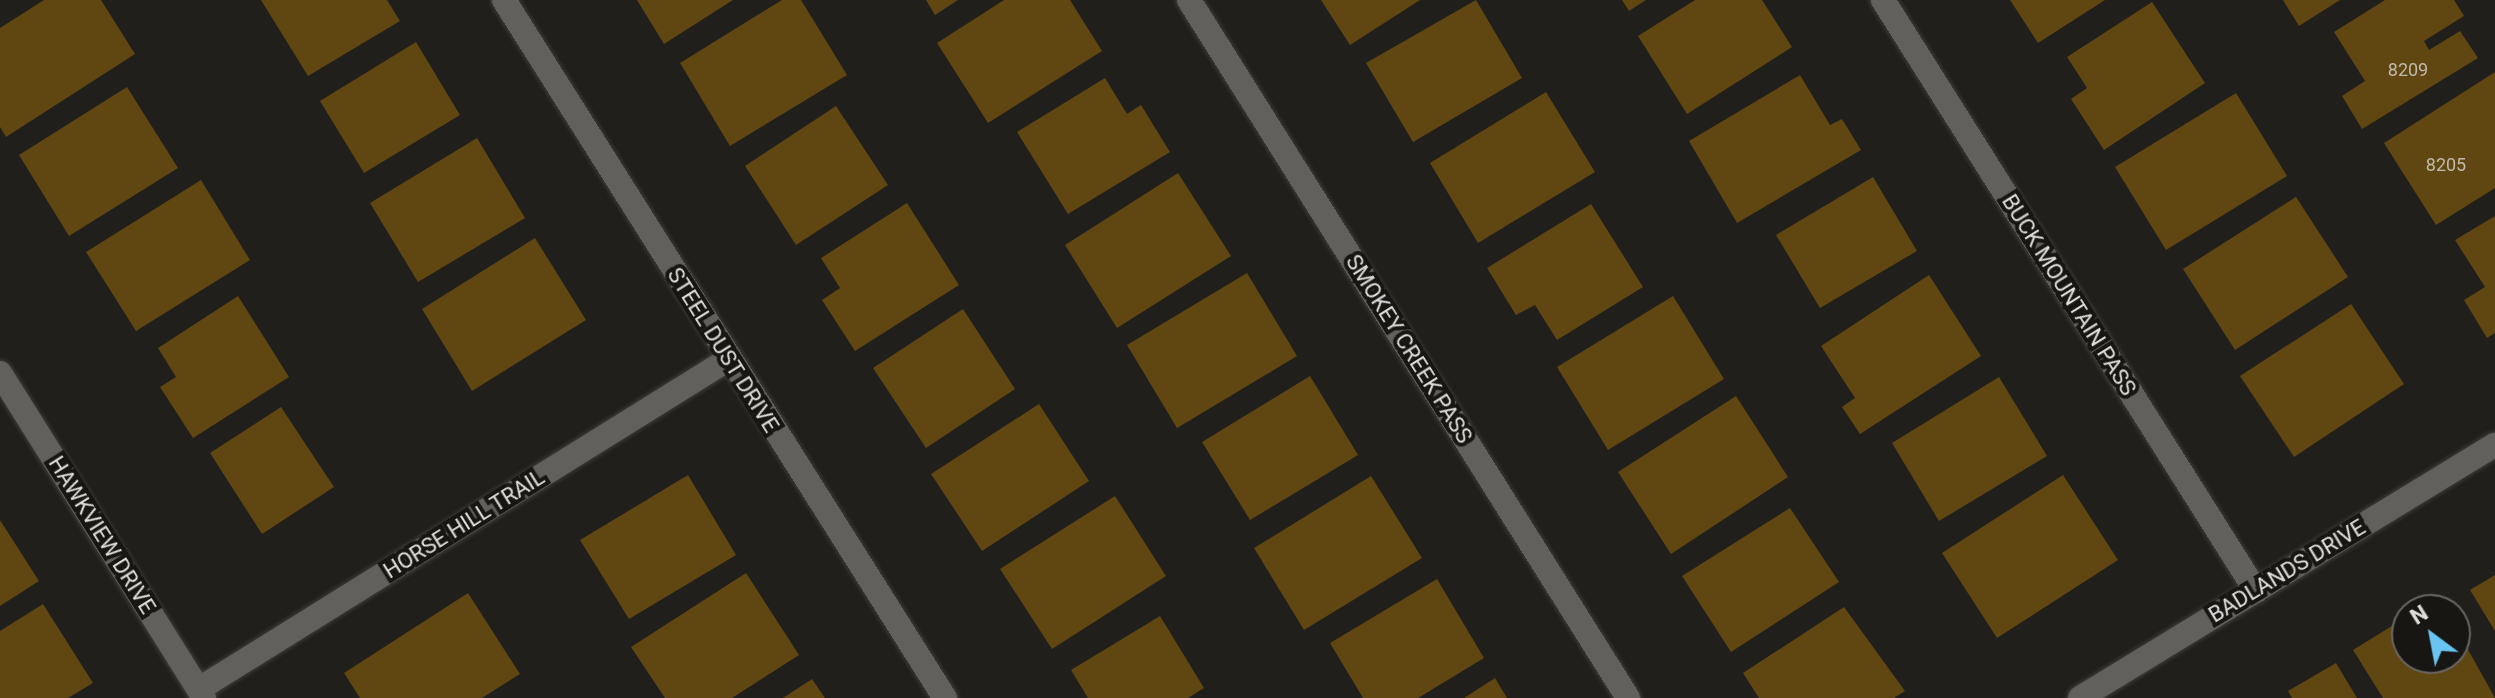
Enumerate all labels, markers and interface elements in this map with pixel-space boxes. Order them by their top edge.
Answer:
house number: 8209 [2388,59,2428,81]
house number: 8205 [2426,154,2466,176]
street label: BUCK MOUNTAIN PASS [1996,190,2142,400]
street label: SMOKEY CREEK PASS [1340,250,1478,448]
street label: STEEL DUST DRIVE [662,263,784,437]
street label: HAWKVIEW DRIVE [43,451,161,619]
street label: HORSE HILL TRAIL [379,464,549,584]
street label: BADLANDS DRIVE [2204,514,2370,628]
north arrow [2391,594,2471,674]
text: N [2406,600,2432,630]

